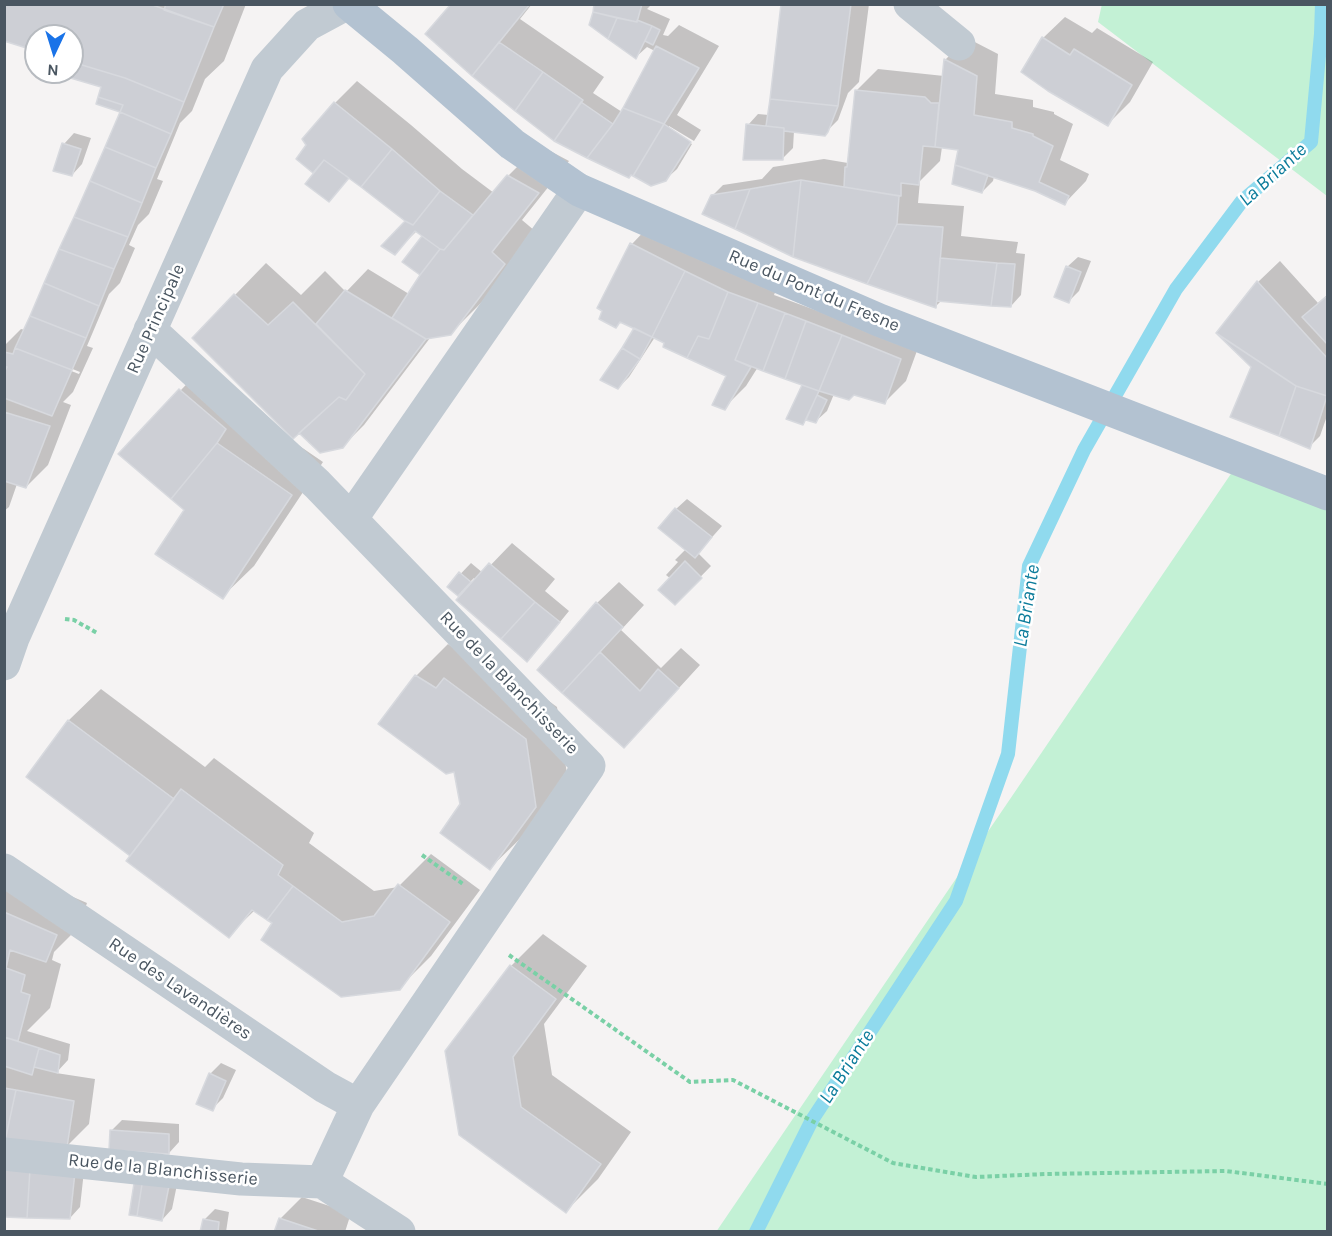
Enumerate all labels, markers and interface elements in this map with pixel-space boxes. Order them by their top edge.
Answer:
north arrow [24,24,84,84]
text: N [46,61,59,80]
water label: La Briante [1234,138,1312,212]
street label: Rue du Pont du Fresne [725,245,903,337]
street label: Rue Principale [122,261,190,377]
water label: La Briante [1009,563,1045,649]
street label: Rue de la Blanchisserie [435,607,583,759]
street label: Rue des Lavandières [104,933,256,1045]
water label: La Briante [814,1026,880,1108]
street label: Rue de la Blanchisserie [67,1149,259,1191]

